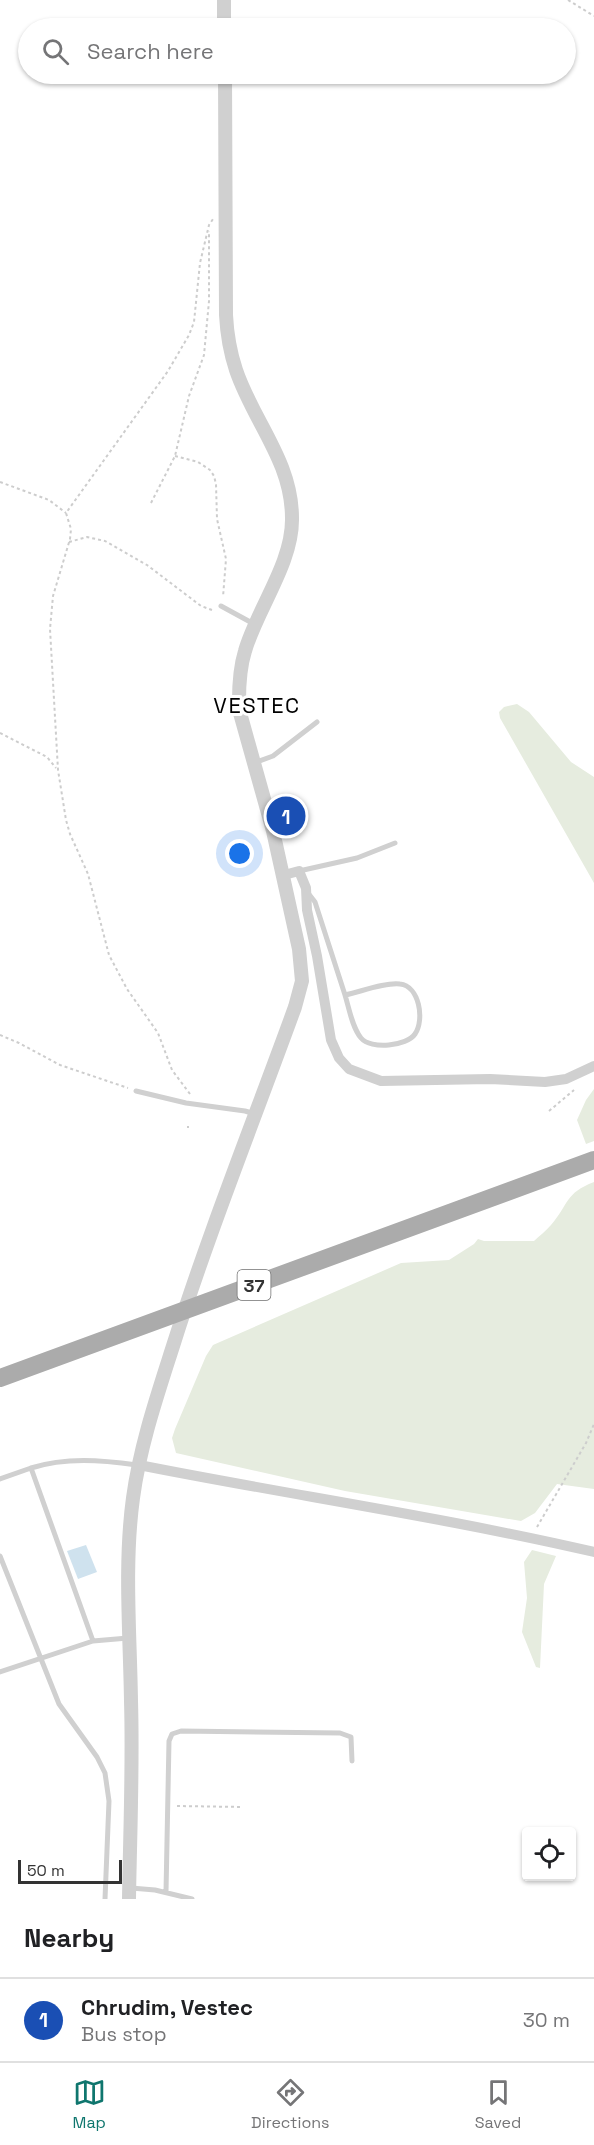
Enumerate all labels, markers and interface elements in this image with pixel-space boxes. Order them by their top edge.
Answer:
search box [18,18,576,84]
icon: search [39,35,72,68]
text: Search here [87,37,214,65]
district label: VESTEC [213,691,301,719]
pin: 1 [266,794,306,838]
your location [225,839,254,868]
road number: 37 [238,1270,270,1300]
map controls [522,1827,576,1881]
button: locate [522,1827,576,1881]
scale bar [18,1857,122,1884]
text: 50 m [27,1860,65,1881]
text: Nearby [24,1921,114,1955]
text: Chrudim, Vestec [81,1993,253,2021]
text: 1 [39,2007,48,2033]
text: 30 m [523,2007,570,2033]
text: Bus stop [81,2021,167,2047]
tab: Map [73,2076,106,2133]
tab: Directions [251,2076,330,2133]
tab: Saved [475,2076,521,2133]

